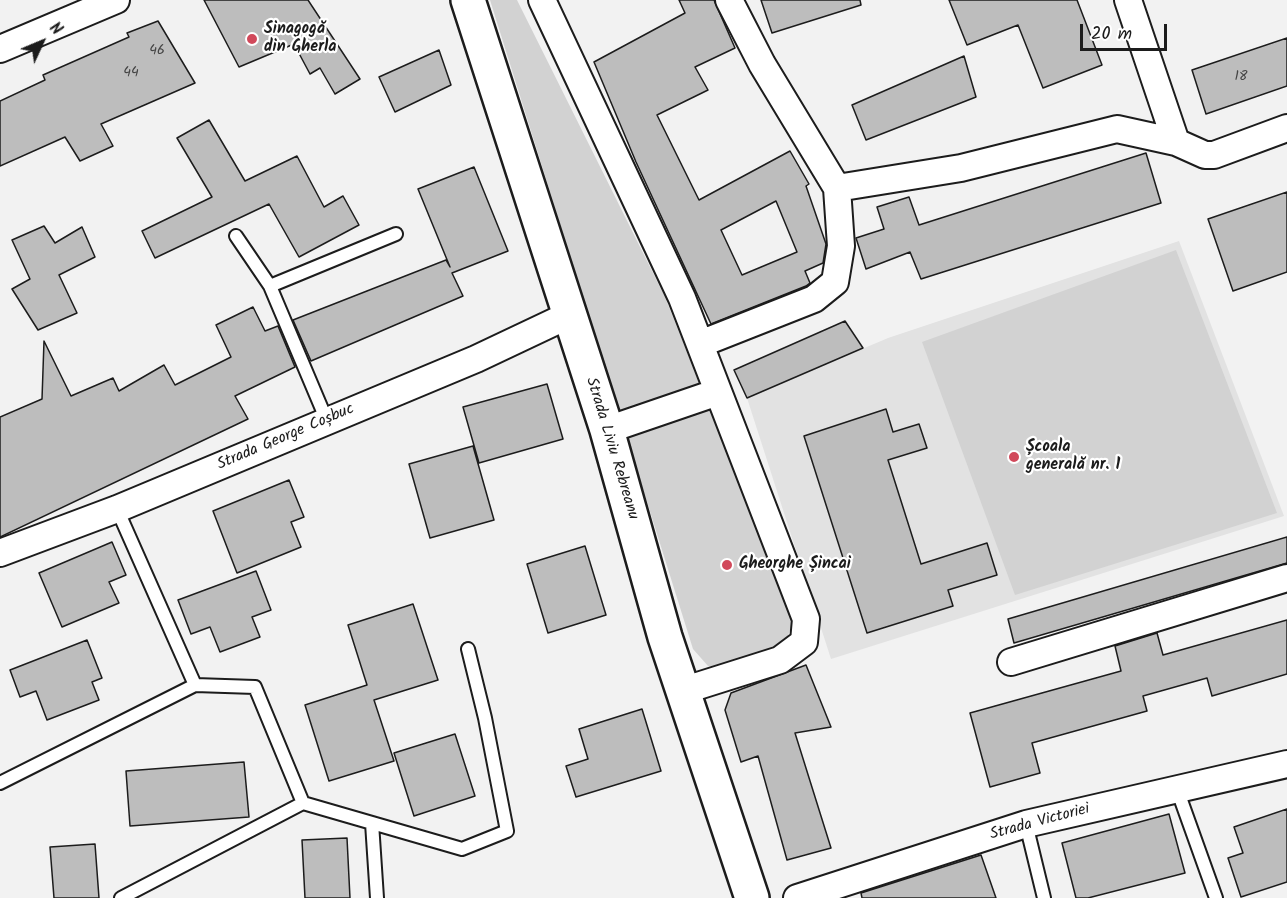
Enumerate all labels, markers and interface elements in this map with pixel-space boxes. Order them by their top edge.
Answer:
north arrow [12,12,72,72]
scale bar [1083,12,1170,50]
text: N [43,17,68,41]
place label: Sinagogă din Gherla [264,20,336,58]
text: 20 m [1091,20,1132,49]
marker: Sinagogă din Gherla [245,32,259,46]
house number: 46 [149,44,165,60]
house number: 44 [123,66,139,82]
house number: 18 [1235,70,1247,86]
street label: Strada Liviu Rebreanu [580,376,642,522]
street label: Strada George Coșbuc [215,400,357,476]
place label: Școala generală nr. 1 [1026,438,1120,476]
marker: Școala generală nr. 1 [1007,450,1021,464]
place label: Gheorghe Șincai [739,555,851,575]
marker: Gheorghe Șincai [720,558,734,572]
street label: Strada Victoriei [988,800,1092,846]

